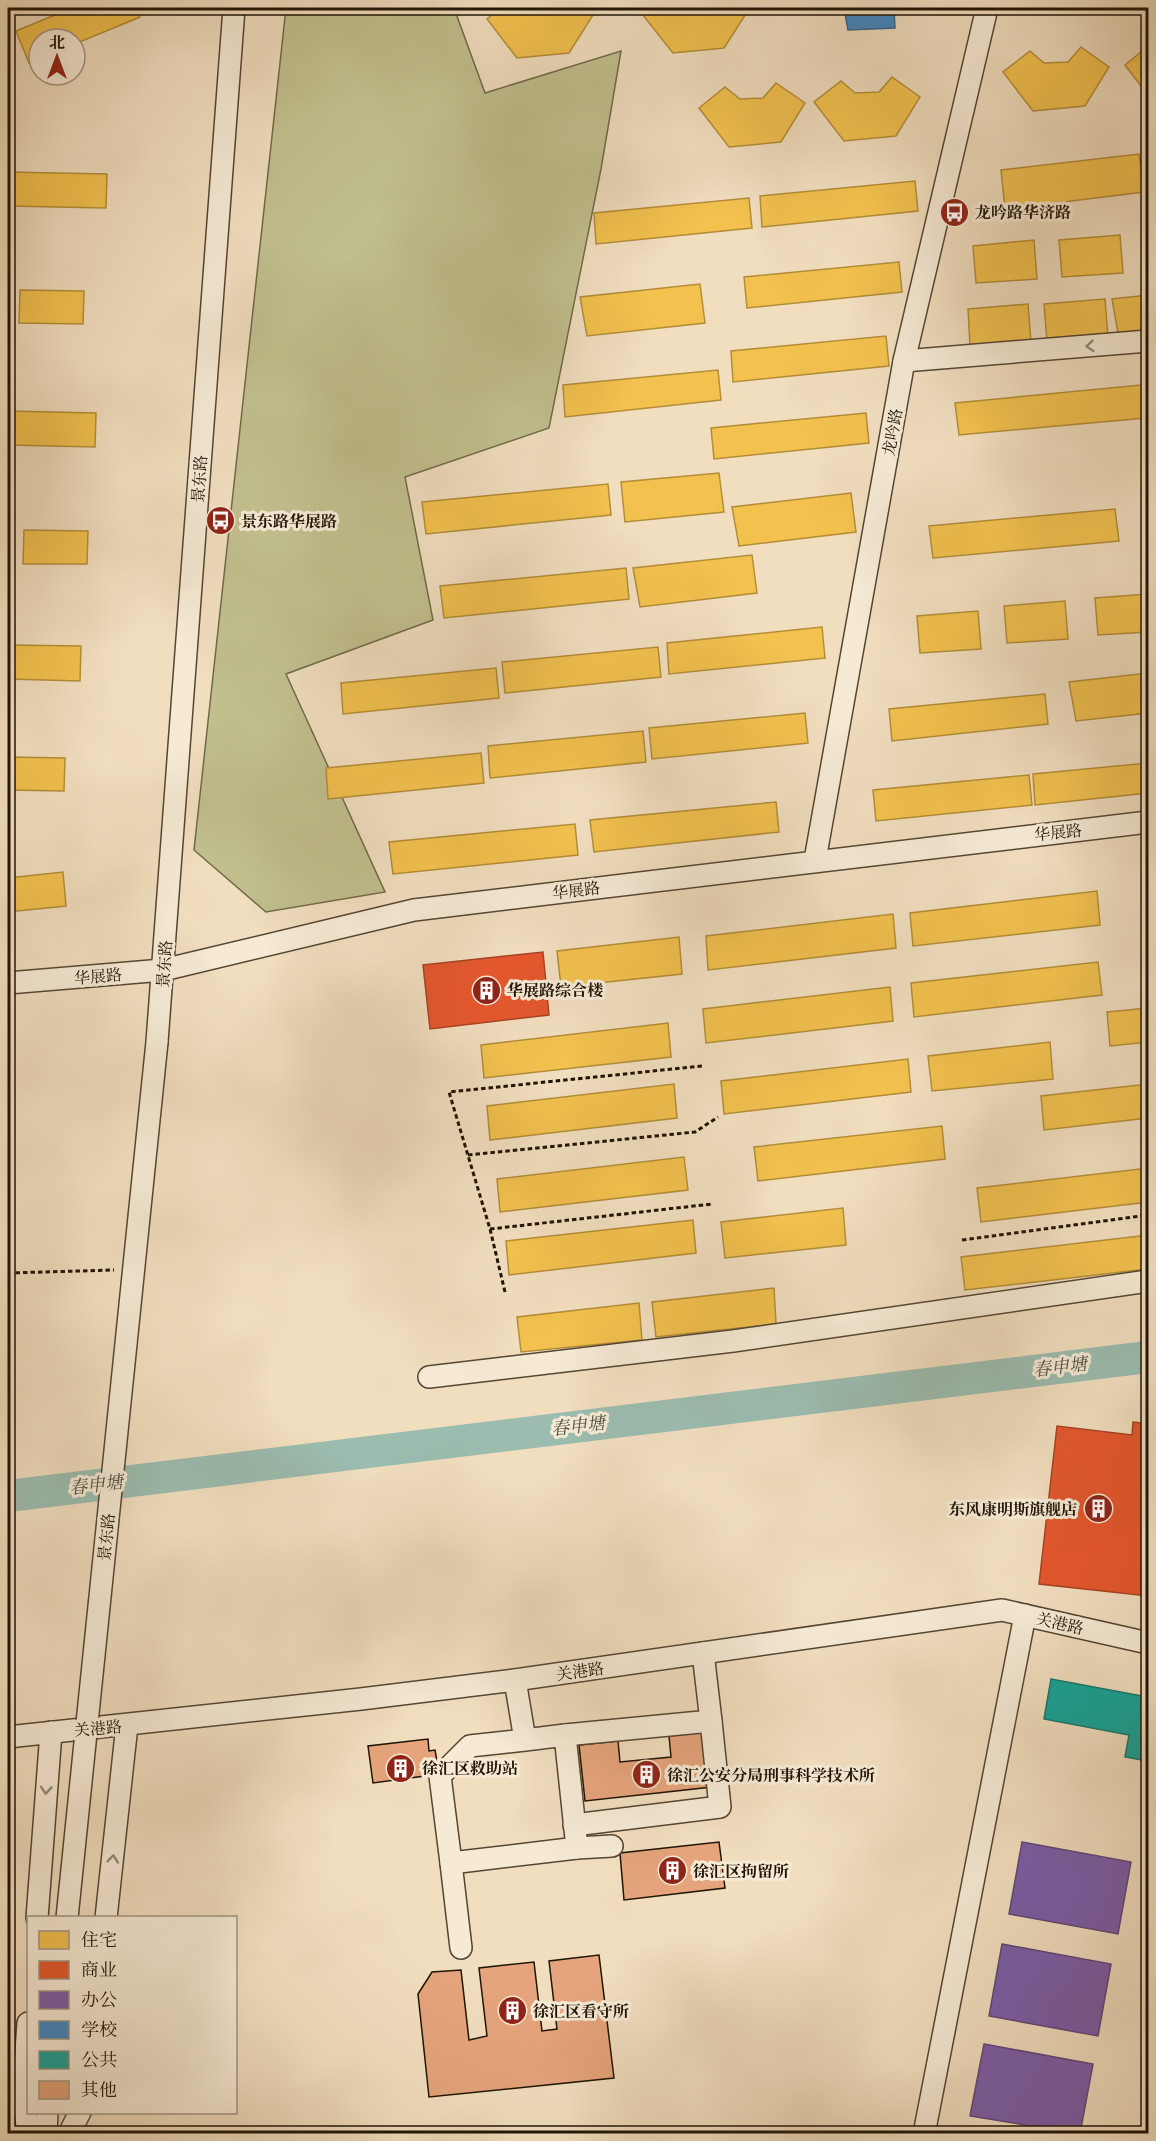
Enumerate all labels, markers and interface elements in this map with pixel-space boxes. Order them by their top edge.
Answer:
north arrow [27,27,87,87]
text: 北 [49,34,65,54]
bus stop icon: 龙吟路华济路 [938,196,970,228]
place label: 龙吟路华济路 [975,204,1071,224]
one-way arrow [1086,339,1095,352]
street label: 龙吟路 [880,407,908,458]
street label: 景东路 [189,454,213,504]
bus stop icon: 景东路华展路 [204,505,236,537]
place label: 景东路华展路 [241,513,337,533]
street label: 华展路 [1033,822,1083,846]
street label: 华展路 [551,879,601,905]
street label: 景东路 [154,939,178,989]
street label: 华展路 [73,966,123,990]
building icon: 华展路综合楼 [470,974,502,1006]
place label: 华展路综合楼 [507,982,603,1002]
water label: 春申塘 [1032,1353,1091,1383]
water label: 春申塘 [550,1412,609,1442]
water label: 春申塘 [68,1471,127,1501]
building icon: 东风康明斯旗舰店 [1082,1493,1114,1525]
place label: 东风康明斯旗舰店 [949,1500,1077,1521]
street label: 景东路 [96,1512,120,1562]
street label: 关港路 [1034,1610,1085,1640]
street label: 关港路 [555,1660,605,1686]
street label: 关港路 [73,1718,123,1742]
building icon: 徐汇区救助站 [385,1752,417,1784]
building icon: 徐汇公安分局刑事科学技术所 [630,1759,662,1791]
place label: 徐汇区救助站 [422,1760,518,1780]
place label: 徐汇公安分局刑事科学技术所 [667,1766,875,1787]
one-way arrow [40,1785,53,1794]
one-way arrow [106,1855,118,1864]
building icon: 徐汇区拘留所 [656,1855,688,1887]
place label: 徐汇区拘留所 [693,1863,789,1883]
legend [27,1916,237,2114]
text: 住宅 [81,1930,117,1953]
text: 商业 [81,1960,117,1983]
text: 办公 [81,1990,117,2013]
building icon: 徐汇区看守所 [496,1995,528,2027]
place label: 徐汇区看守所 [533,2002,629,2023]
text: 学校 [81,2020,117,2043]
text: 公共 [81,2050,117,2073]
text: 其他 [81,2080,117,2103]

